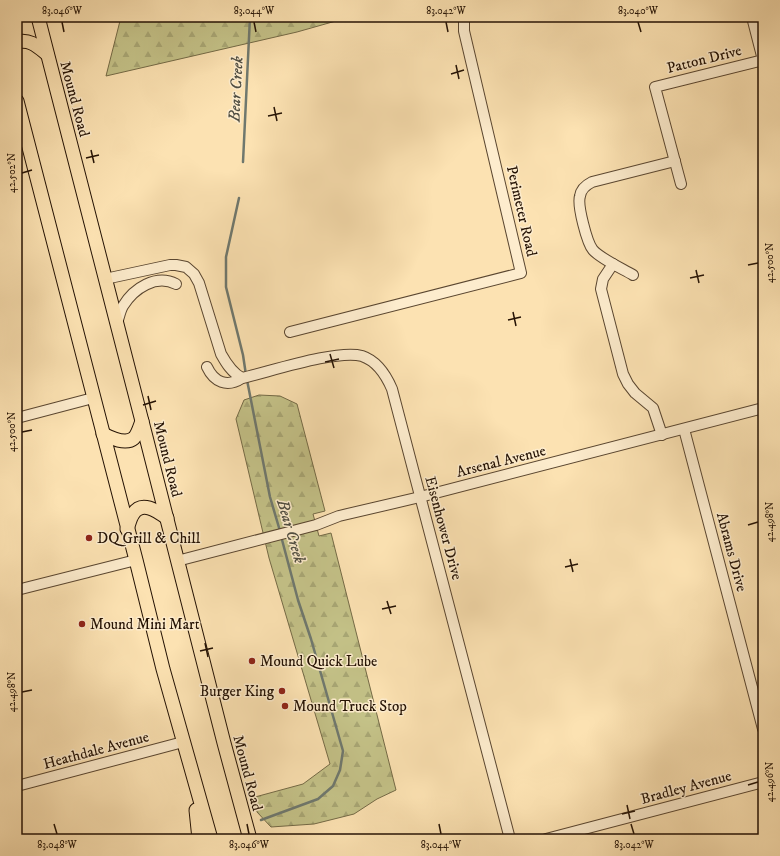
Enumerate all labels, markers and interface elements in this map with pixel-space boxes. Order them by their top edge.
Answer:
text: 83.046°W [42,5,83,17]
text: 83.044°W [234,5,275,17]
text: 83.042°W [426,5,467,17]
text: 83.040°W [618,5,659,17]
street label: Patton Drive [665,41,744,78]
water label: Bear Creek [224,56,248,123]
street label: Mound Road [55,59,94,140]
text: 42.502°N [6,153,18,193]
street label: Perimeter Road [502,164,541,259]
text: 42.500°N [764,243,776,283]
text: 42.500°N [6,412,18,452]
street label: Mound Road [149,419,186,500]
street label: Arsenal Avenue [454,441,548,482]
street label: Eisenhower Drive [421,474,466,582]
water label: Bear Creek [272,496,310,566]
text: 42.498°N [764,502,776,542]
street label: Abrams Drive [712,510,751,594]
place label: DQ Grill & Chill [97,529,201,548]
marker: DQ Grill & Chill [84,533,94,543]
place label: Mound Mini Mart [90,615,200,634]
marker: Mound Mini Mart [77,619,87,629]
place label: Mound Quick Lube [260,652,377,671]
marker: Mound Quick Lube [247,656,257,666]
text: 42.498°N [6,672,18,712]
place label: Burger King [200,682,275,701]
marker: Burger King [277,686,287,696]
place label: Mound Truck Stop [293,697,407,716]
marker: Mound Truck Stop [280,701,290,711]
street label: Heathdale Avenue [41,727,151,774]
street label: Mound Road [228,733,267,814]
text: 42.496°N [764,762,776,802]
street label: Bradley Avenue [639,766,734,809]
text: 83.048°W [37,839,78,851]
text: 83.046°W [229,839,270,851]
text: 83.044°W [421,839,462,851]
text: 83.042°W [614,839,655,851]

